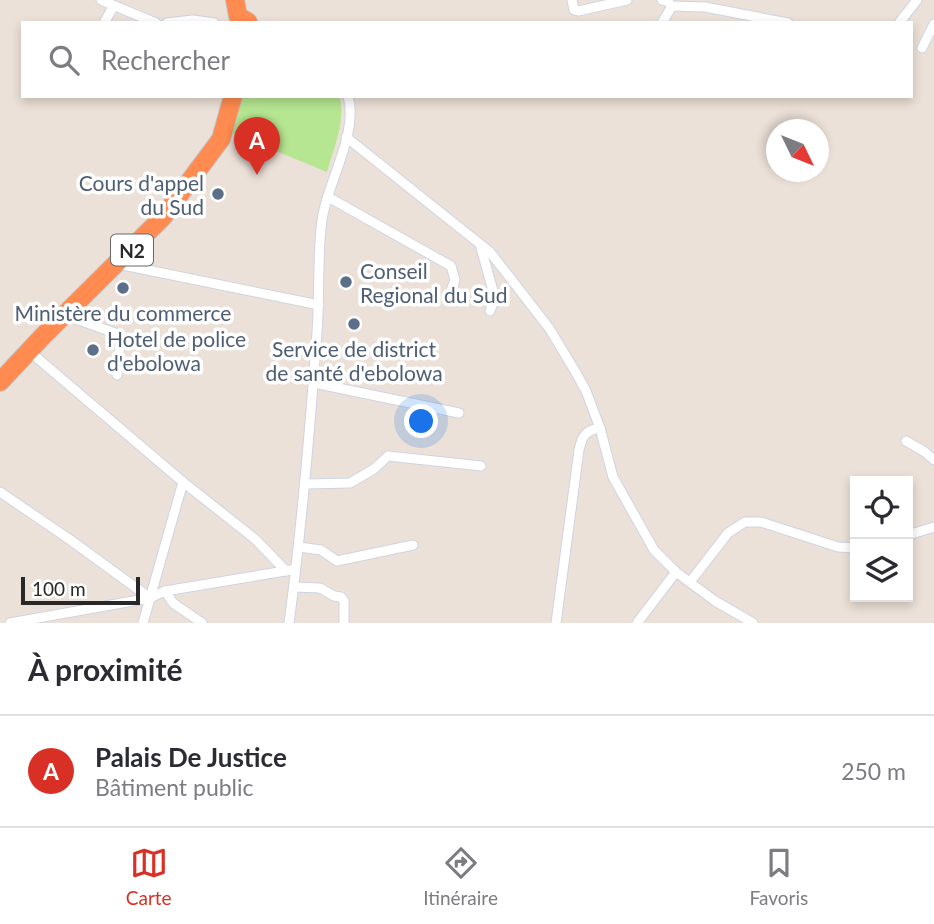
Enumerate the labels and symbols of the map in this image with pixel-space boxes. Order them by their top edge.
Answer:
pin: A [234,117,280,175]
north arrow [766,119,829,182]
place label: Cours d'appel du Sud [79,170,204,219]
marker: Cours d'appel du Sud [210,186,226,202]
road number: N2 [111,234,153,266]
place label: Conseil Regional du Sud [360,258,507,307]
marker: Conseil Regional du Sud [338,274,354,290]
marker: Ministère du commerce [115,280,131,296]
place label: Ministère du commerce [15,300,231,325]
marker: Service de district de santé d'ebolowa [346,316,362,332]
place label: Hotel de police d'ebolowa [107,326,246,375]
place label: Service de district de santé d'ebolowa [265,336,443,385]
marker: Hotel de police d'ebolowa [85,342,101,358]
your location [404,404,438,438]
scale bar [21,574,140,606]

